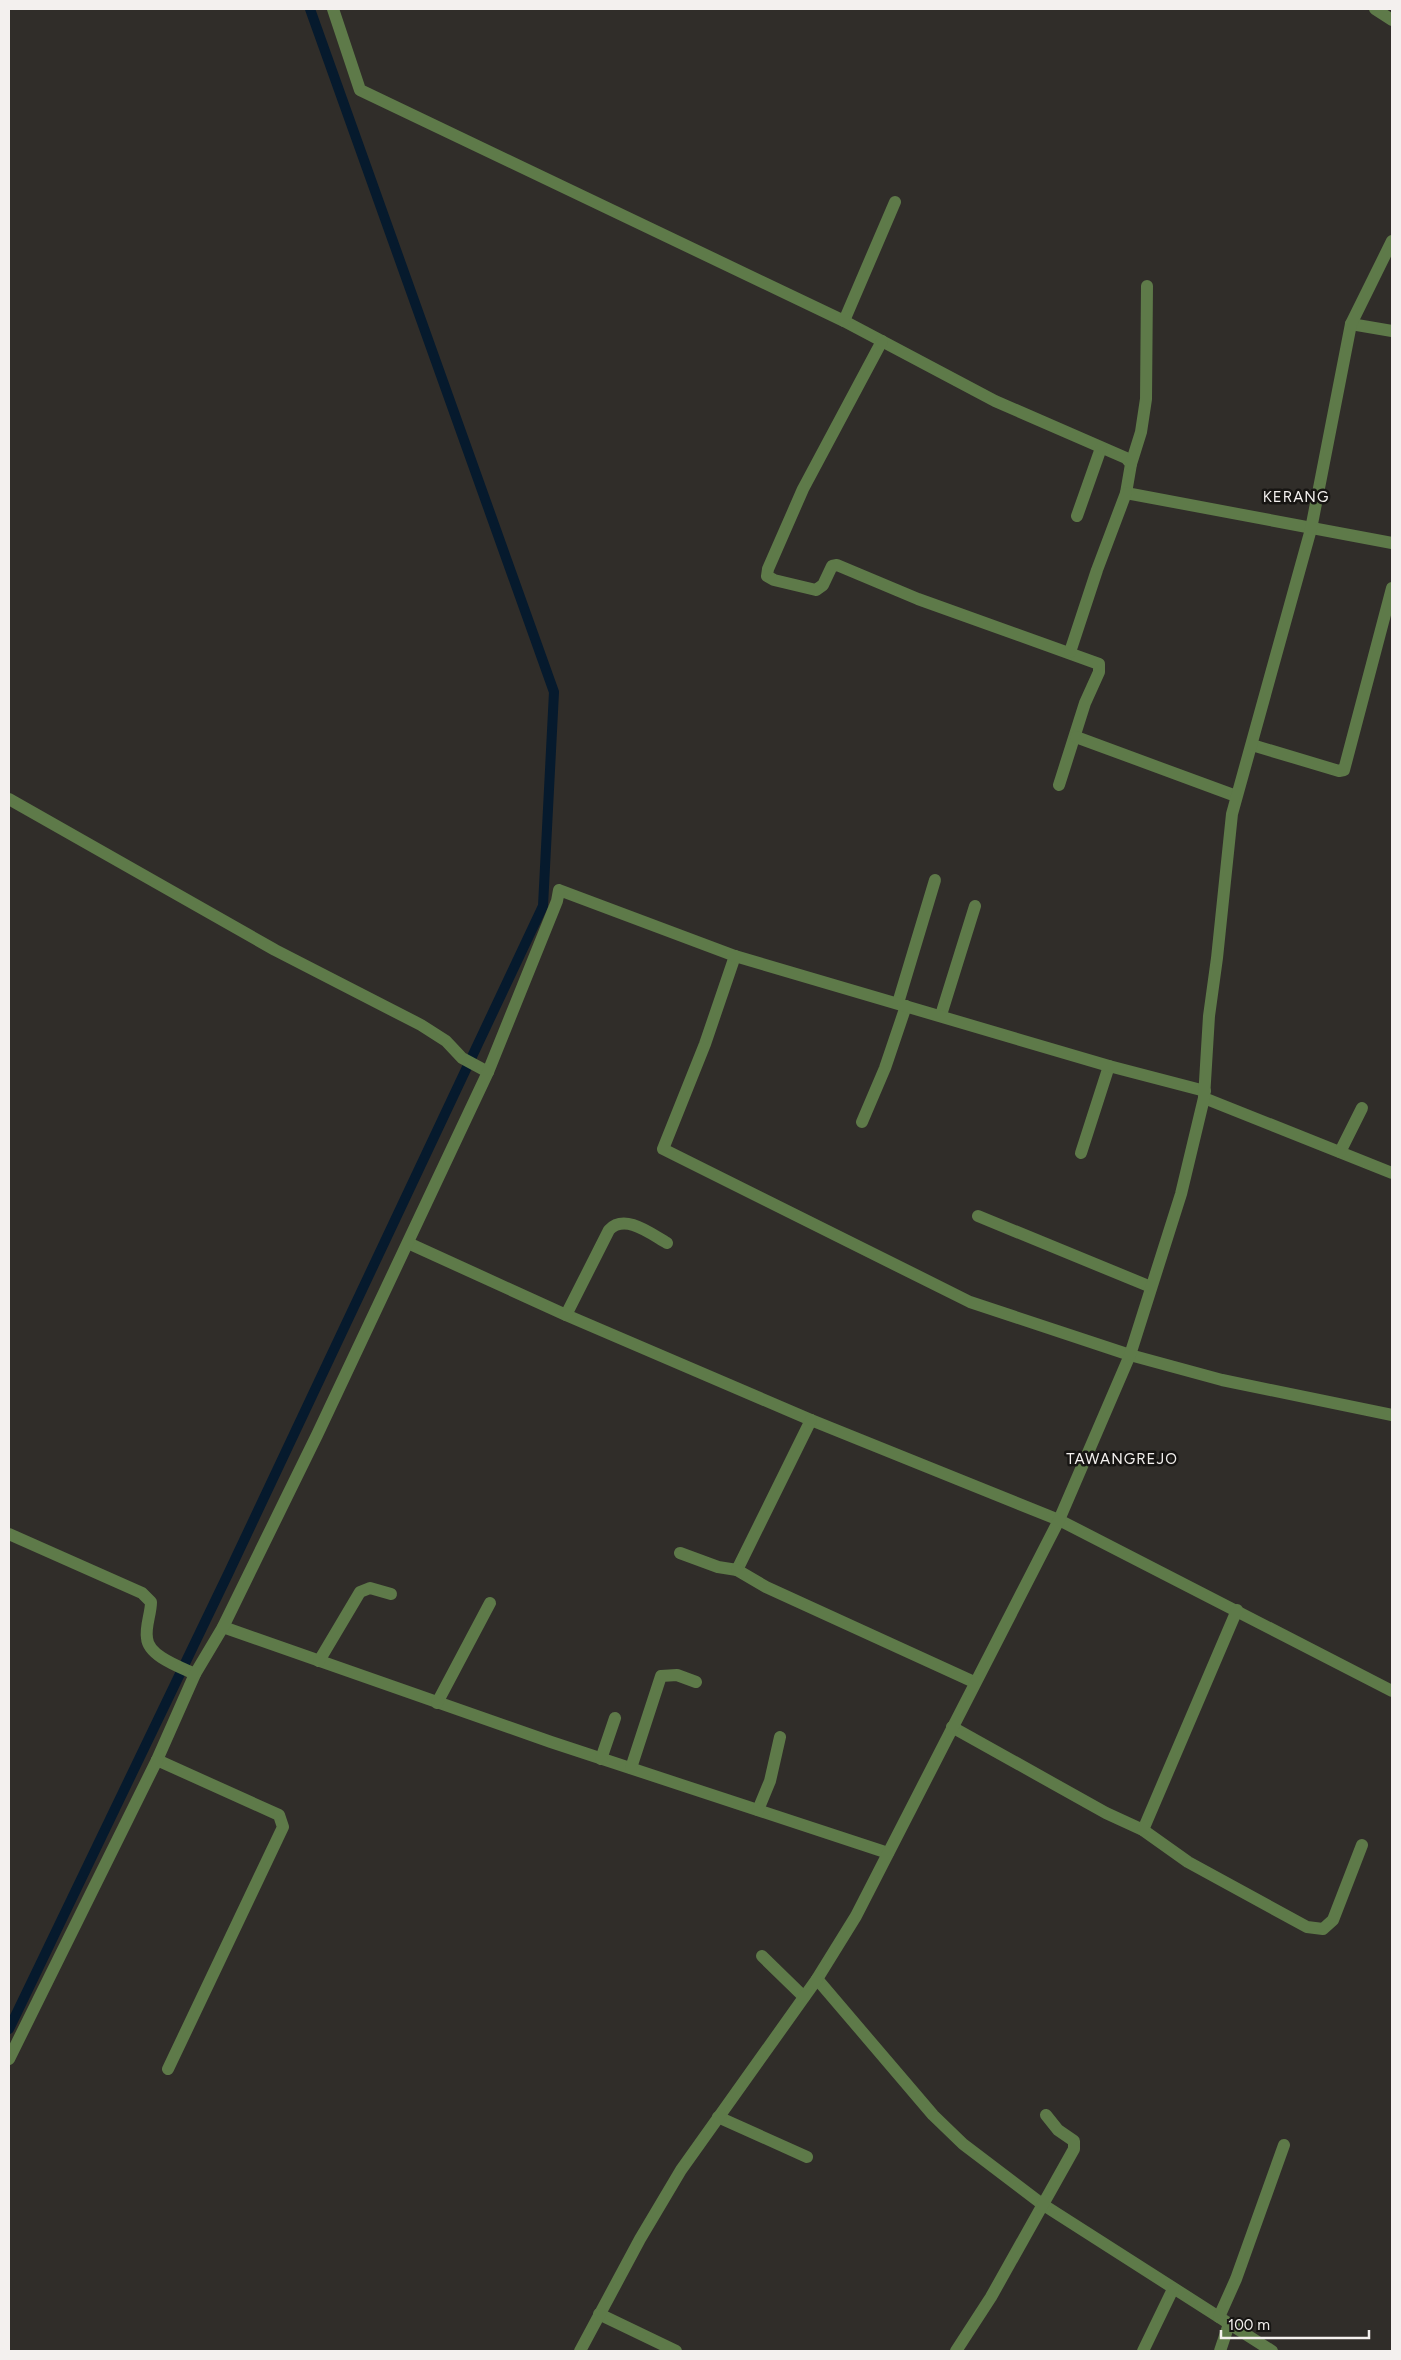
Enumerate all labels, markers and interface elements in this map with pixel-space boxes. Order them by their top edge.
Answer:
district label: KERANG [1263,488,1329,506]
district label: TAWANGREJO [1066,1450,1178,1468]
scale bar [1221,2308,1368,2340]
text: 100 m [1228,2316,1270,2334]

